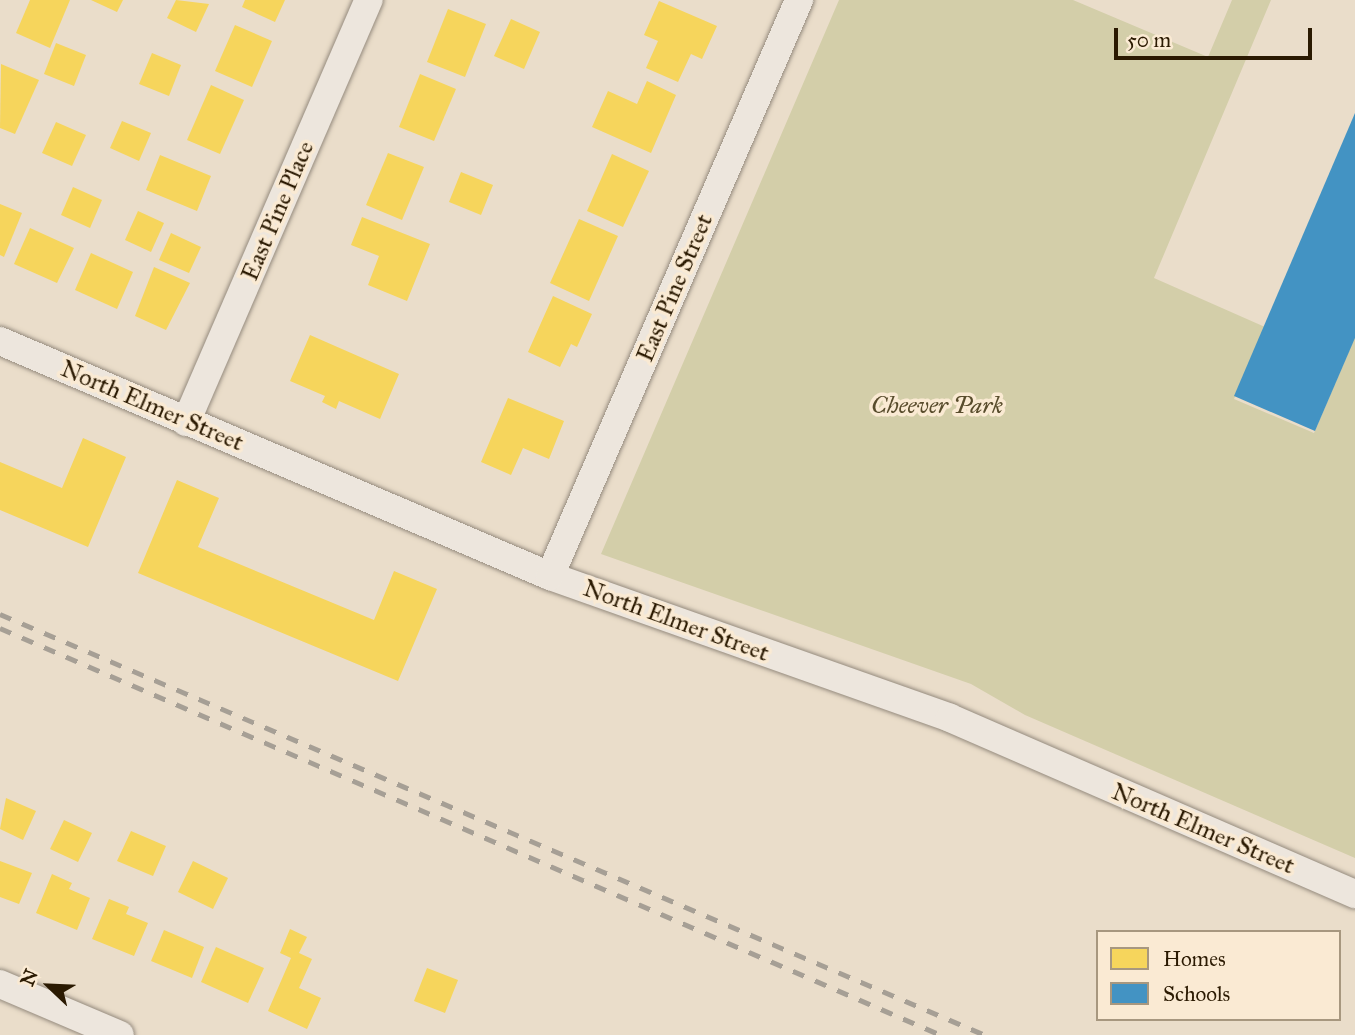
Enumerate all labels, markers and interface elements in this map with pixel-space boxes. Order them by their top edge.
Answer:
scale bar [1117,14,1315,58]
text: 50 m [1127,27,1171,53]
street label: East Pine Place [236,137,320,285]
street label: East Pine Street [631,210,719,366]
street label: North Elmer Street [56,355,248,457]
park label: Cheever Park [871,392,1003,420]
street label: North Elmer Street [579,574,773,668]
street label: North Elmer Street [1107,778,1299,880]
legend [1096,930,1341,1021]
text: Homes [1163,946,1226,972]
north arrow [14,951,84,1021]
text: N [15,966,43,990]
text: Schools [1163,981,1230,1007]

